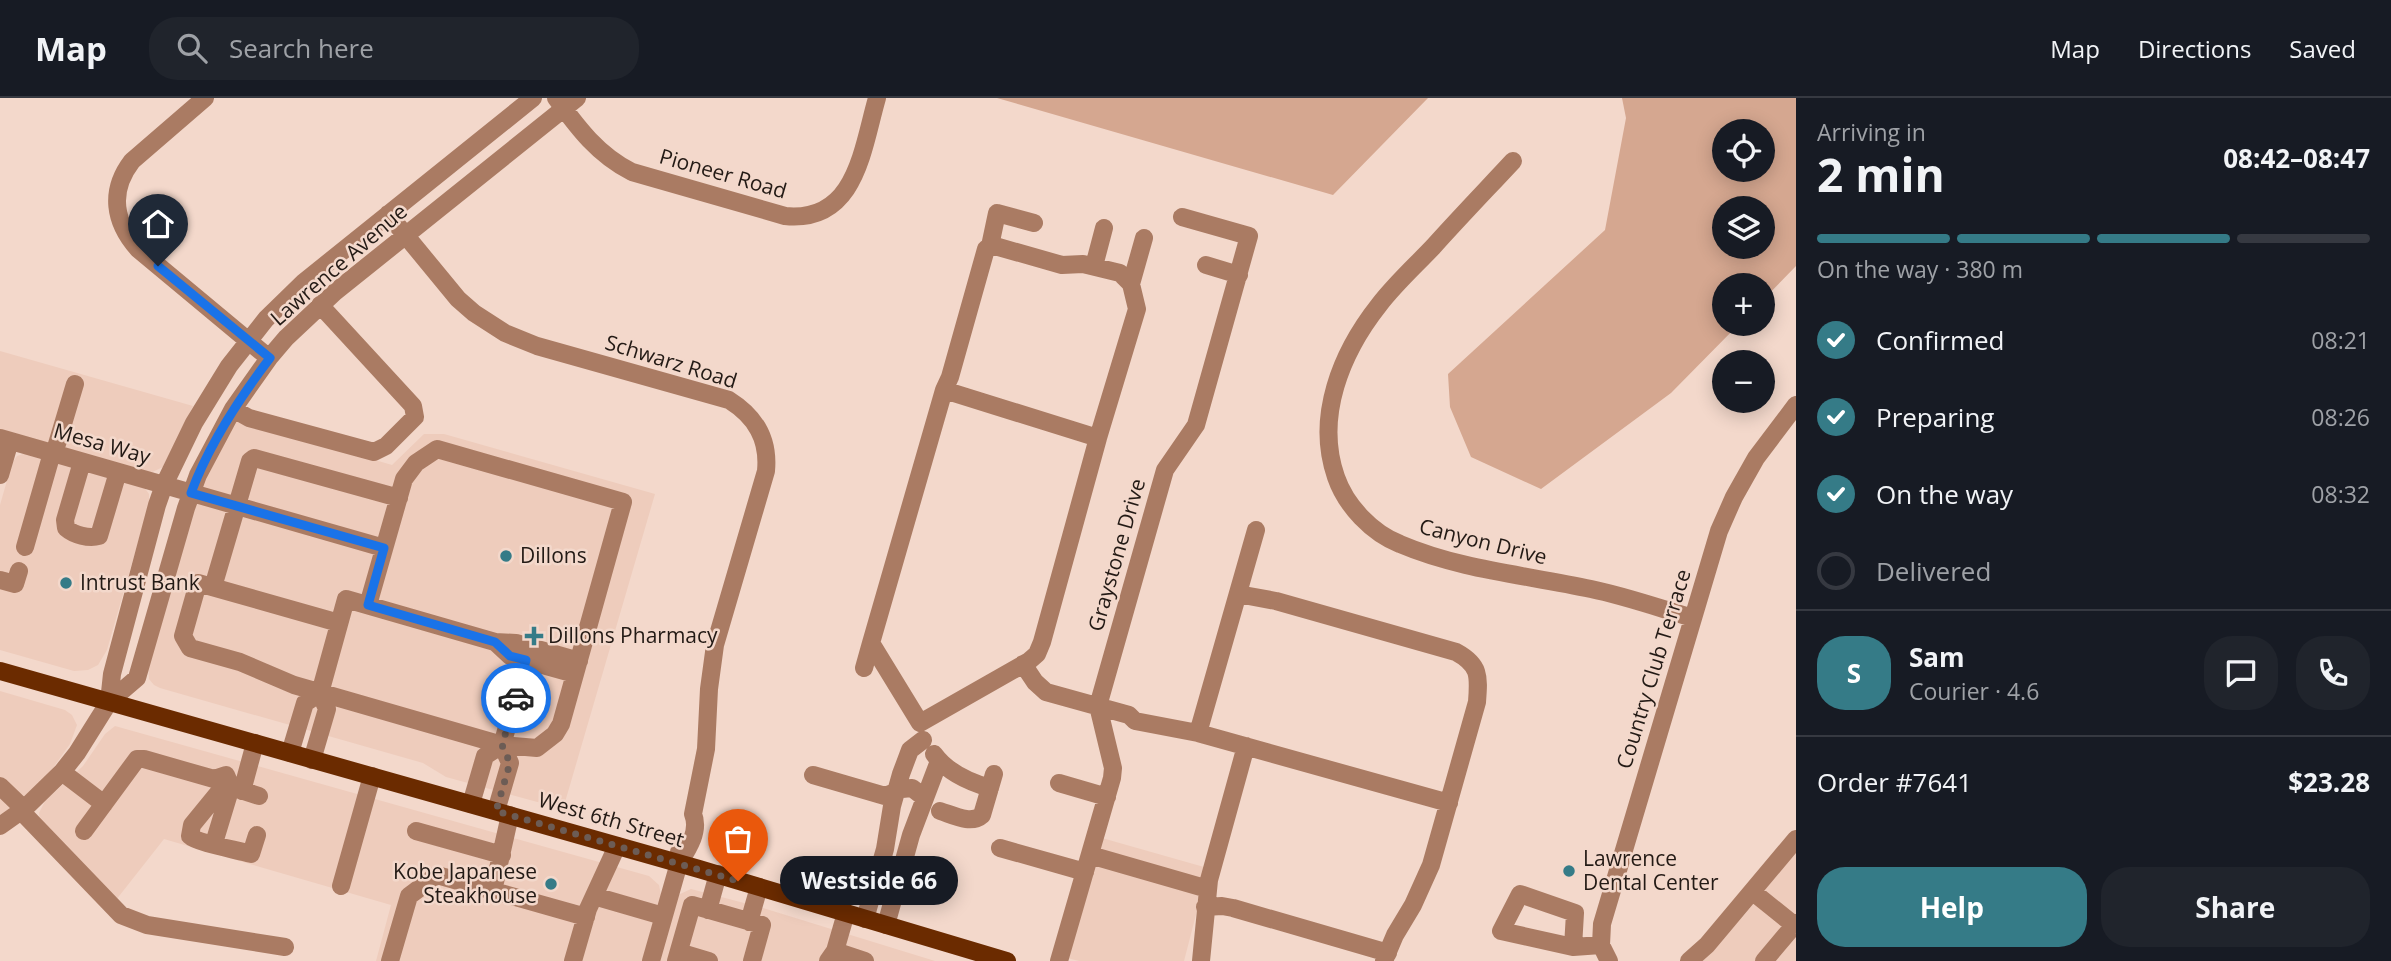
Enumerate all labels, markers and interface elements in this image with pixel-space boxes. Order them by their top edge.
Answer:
search box [149,17,639,80]
text: Map [35,26,107,71]
icon: search [173,29,211,67]
text: Search here [229,30,374,66]
text: Map [2050,32,2100,65]
text: Directions [2138,32,2251,65]
text: Saved [2289,32,2356,65]
text: Arriving in [1817,116,1926,148]
map controls [1712,119,1775,413]
button: locate [1712,119,1775,182]
text: 08:42–08:47 [2223,140,2370,176]
street label: Pioneer Road [656,142,790,205]
text: 2 min [1817,143,1945,205]
pin [128,194,188,266]
button: layers [1712,196,1775,259]
street label: Lawrence Avenue [264,197,413,331]
icon: home [139,205,177,243]
text: On the way · 380 m [1817,253,2023,285]
button: + [1712,273,1775,336]
icon: check [1817,321,1855,359]
text: Confirmed [1876,322,2004,358]
text: 08:21 [2311,324,2370,356]
street label: Schwarz Road [602,328,741,394]
button: − [1712,350,1775,413]
icon: check [1817,398,1855,436]
text: Preparing [1876,399,1994,435]
text: 08:26 [2311,401,2370,433]
street label: Mesa Way [51,416,154,470]
street label: Graystone Drive [1081,475,1151,634]
icon: check [1817,475,1855,513]
text: On the way [1876,476,2013,512]
text: 08:32 [2311,478,2370,510]
street label: Canyon Drive [1416,512,1550,570]
place label: Dillons [520,541,587,569]
marker: Dillons [498,548,514,564]
text: Delivered [1876,553,1991,589]
street label: Country Club Terrace [1609,565,1697,772]
place label: Intrust Bank [80,568,200,596]
marker: Intrust Bank [58,575,74,591]
place label: Dillons Pharmacy [548,621,718,649]
marker: Dillons Pharmacy [526,628,542,644]
button: chat [2204,636,2278,710]
button: phone [2296,636,2370,710]
text: Sam [1909,639,1965,675]
text: S [1847,655,1861,691]
courier [481,663,551,733]
text: Courier · 4.6 [1909,675,2039,707]
icon: car [497,679,535,717]
text: Order #7641 [1817,764,1972,800]
text: $23.28 [2288,764,2370,800]
street label: West 6th Street [535,785,688,853]
pin [708,809,768,881]
icon: bag [719,820,757,858]
place label: Lawrence Dental Center [1583,844,1719,896]
callout: Westside 66 [780,856,959,906]
place label: Kobe Japanese Steakhouse [393,857,537,909]
marker: Lawrence Dental Center [1561,863,1577,879]
text: Westside 66 [801,864,937,896]
button: Help [1817,867,2087,947]
button: Share [2101,867,2370,947]
marker: Kobe Japanese Steakhouse [543,876,559,892]

